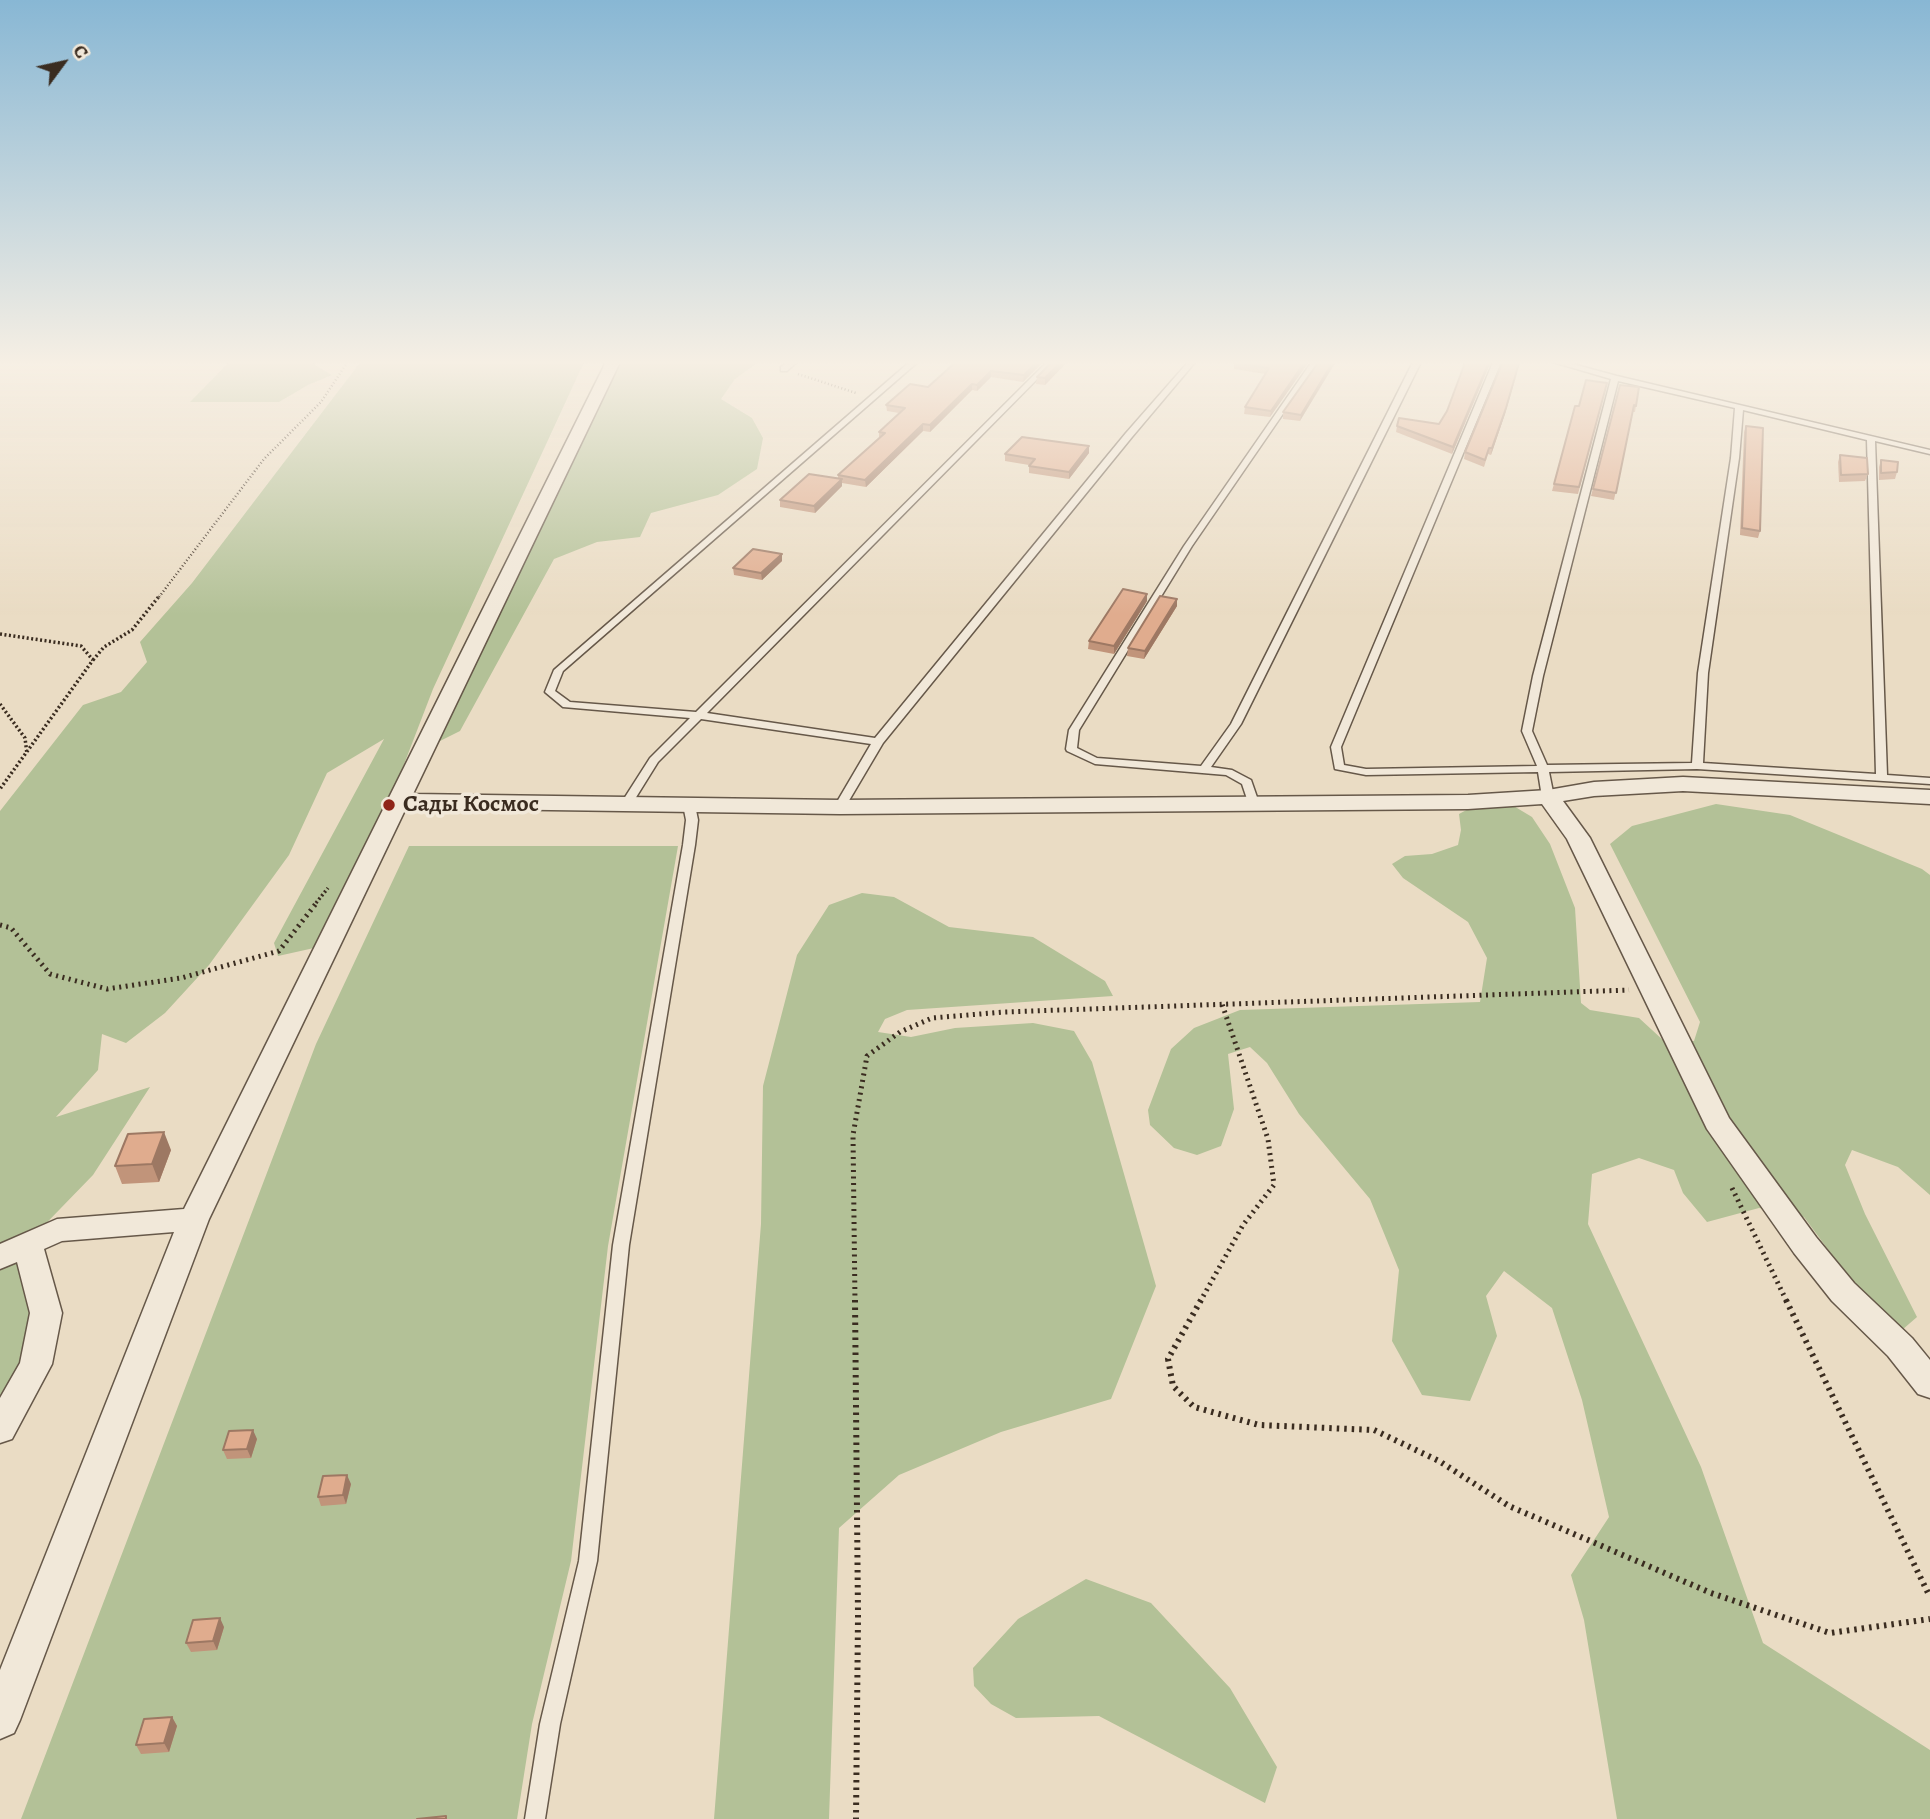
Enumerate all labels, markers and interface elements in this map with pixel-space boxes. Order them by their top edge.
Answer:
north arrow [28,28,98,98]
text: С [67,40,95,64]
place label: Сады Космос [403,791,539,819]
marker: Сады Космос [381,797,397,813]

